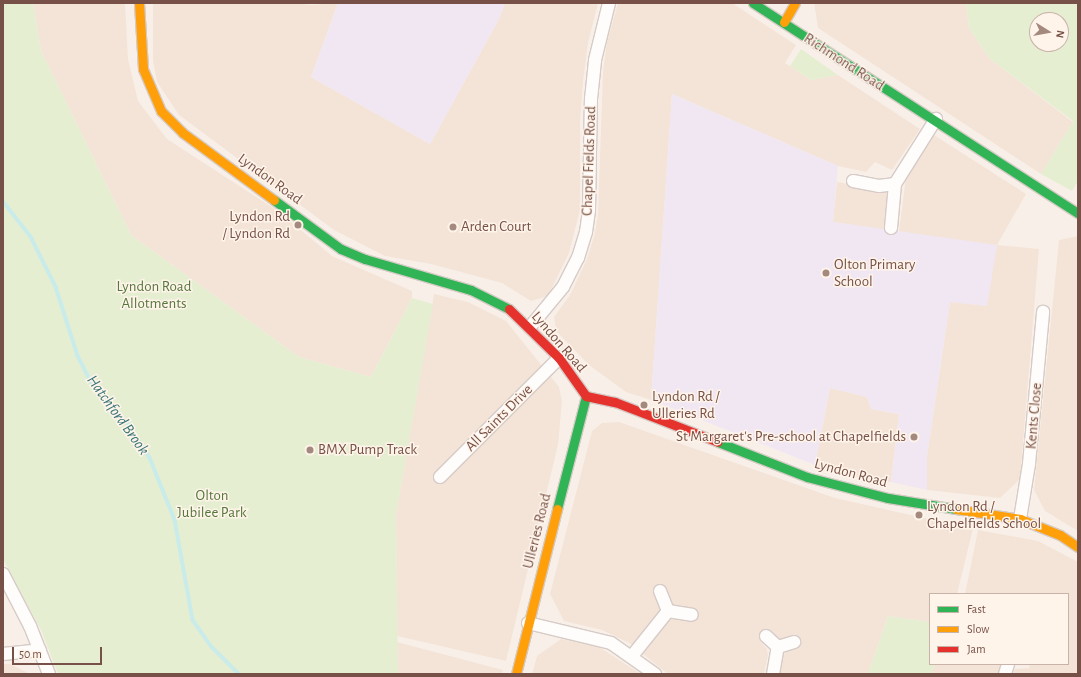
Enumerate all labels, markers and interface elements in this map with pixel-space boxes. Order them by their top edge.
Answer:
north arrow [1029,12,1069,52]
street label: Richmond Road [800,29,888,95]
text: N [1054,29,1066,39]
street label: Chapel Fields Road [578,106,600,216]
street label: Lyndon Road [234,150,306,208]
place label: Lyndon Rd / Lyndon Rd [222,207,290,242]
place label: Arden Court [461,218,531,236]
marker: Lyndon Rd / Lyndon Rd [293,220,303,230]
marker: Arden Court [448,222,458,232]
place label: Olton Primary School [834,255,916,290]
marker: Olton Primary School [821,268,831,278]
park label: Lyndon Road Allotments [116,277,192,312]
street label: Lyndon Road [528,308,590,376]
water label: Hatchford Brook [83,371,153,459]
street label: All Saints Drive [462,381,536,455]
street label: Kents Close [1022,382,1046,450]
place label: Lyndon Rd / Ulleries Rd [652,387,720,422]
marker: Lyndon Rd / Ulleries Rd [639,400,649,410]
place label: St Margaret's Pre-school at Chapelfields [676,428,906,446]
marker: St Margaret's Pre-school at Chapelfields [909,432,919,442]
place label: BMX Pump Track [318,441,417,459]
marker: BMX Pump Track [305,445,315,455]
street label: Lyndon Road [812,455,890,491]
park label: Olton Jubilee Park [177,486,247,521]
street label: Ulleries Road [519,491,555,571]
place label: Lyndon Rd / Chapelfields School [927,497,1041,532]
marker: Lyndon Rd / Chapelfields School [914,510,924,520]
legend [929,593,1069,665]
text: Fast [967,603,986,615]
text: Slow [967,623,989,635]
scale bar [14,639,104,665]
text: Jam [967,643,986,655]
text: 50 m [19,648,42,660]

